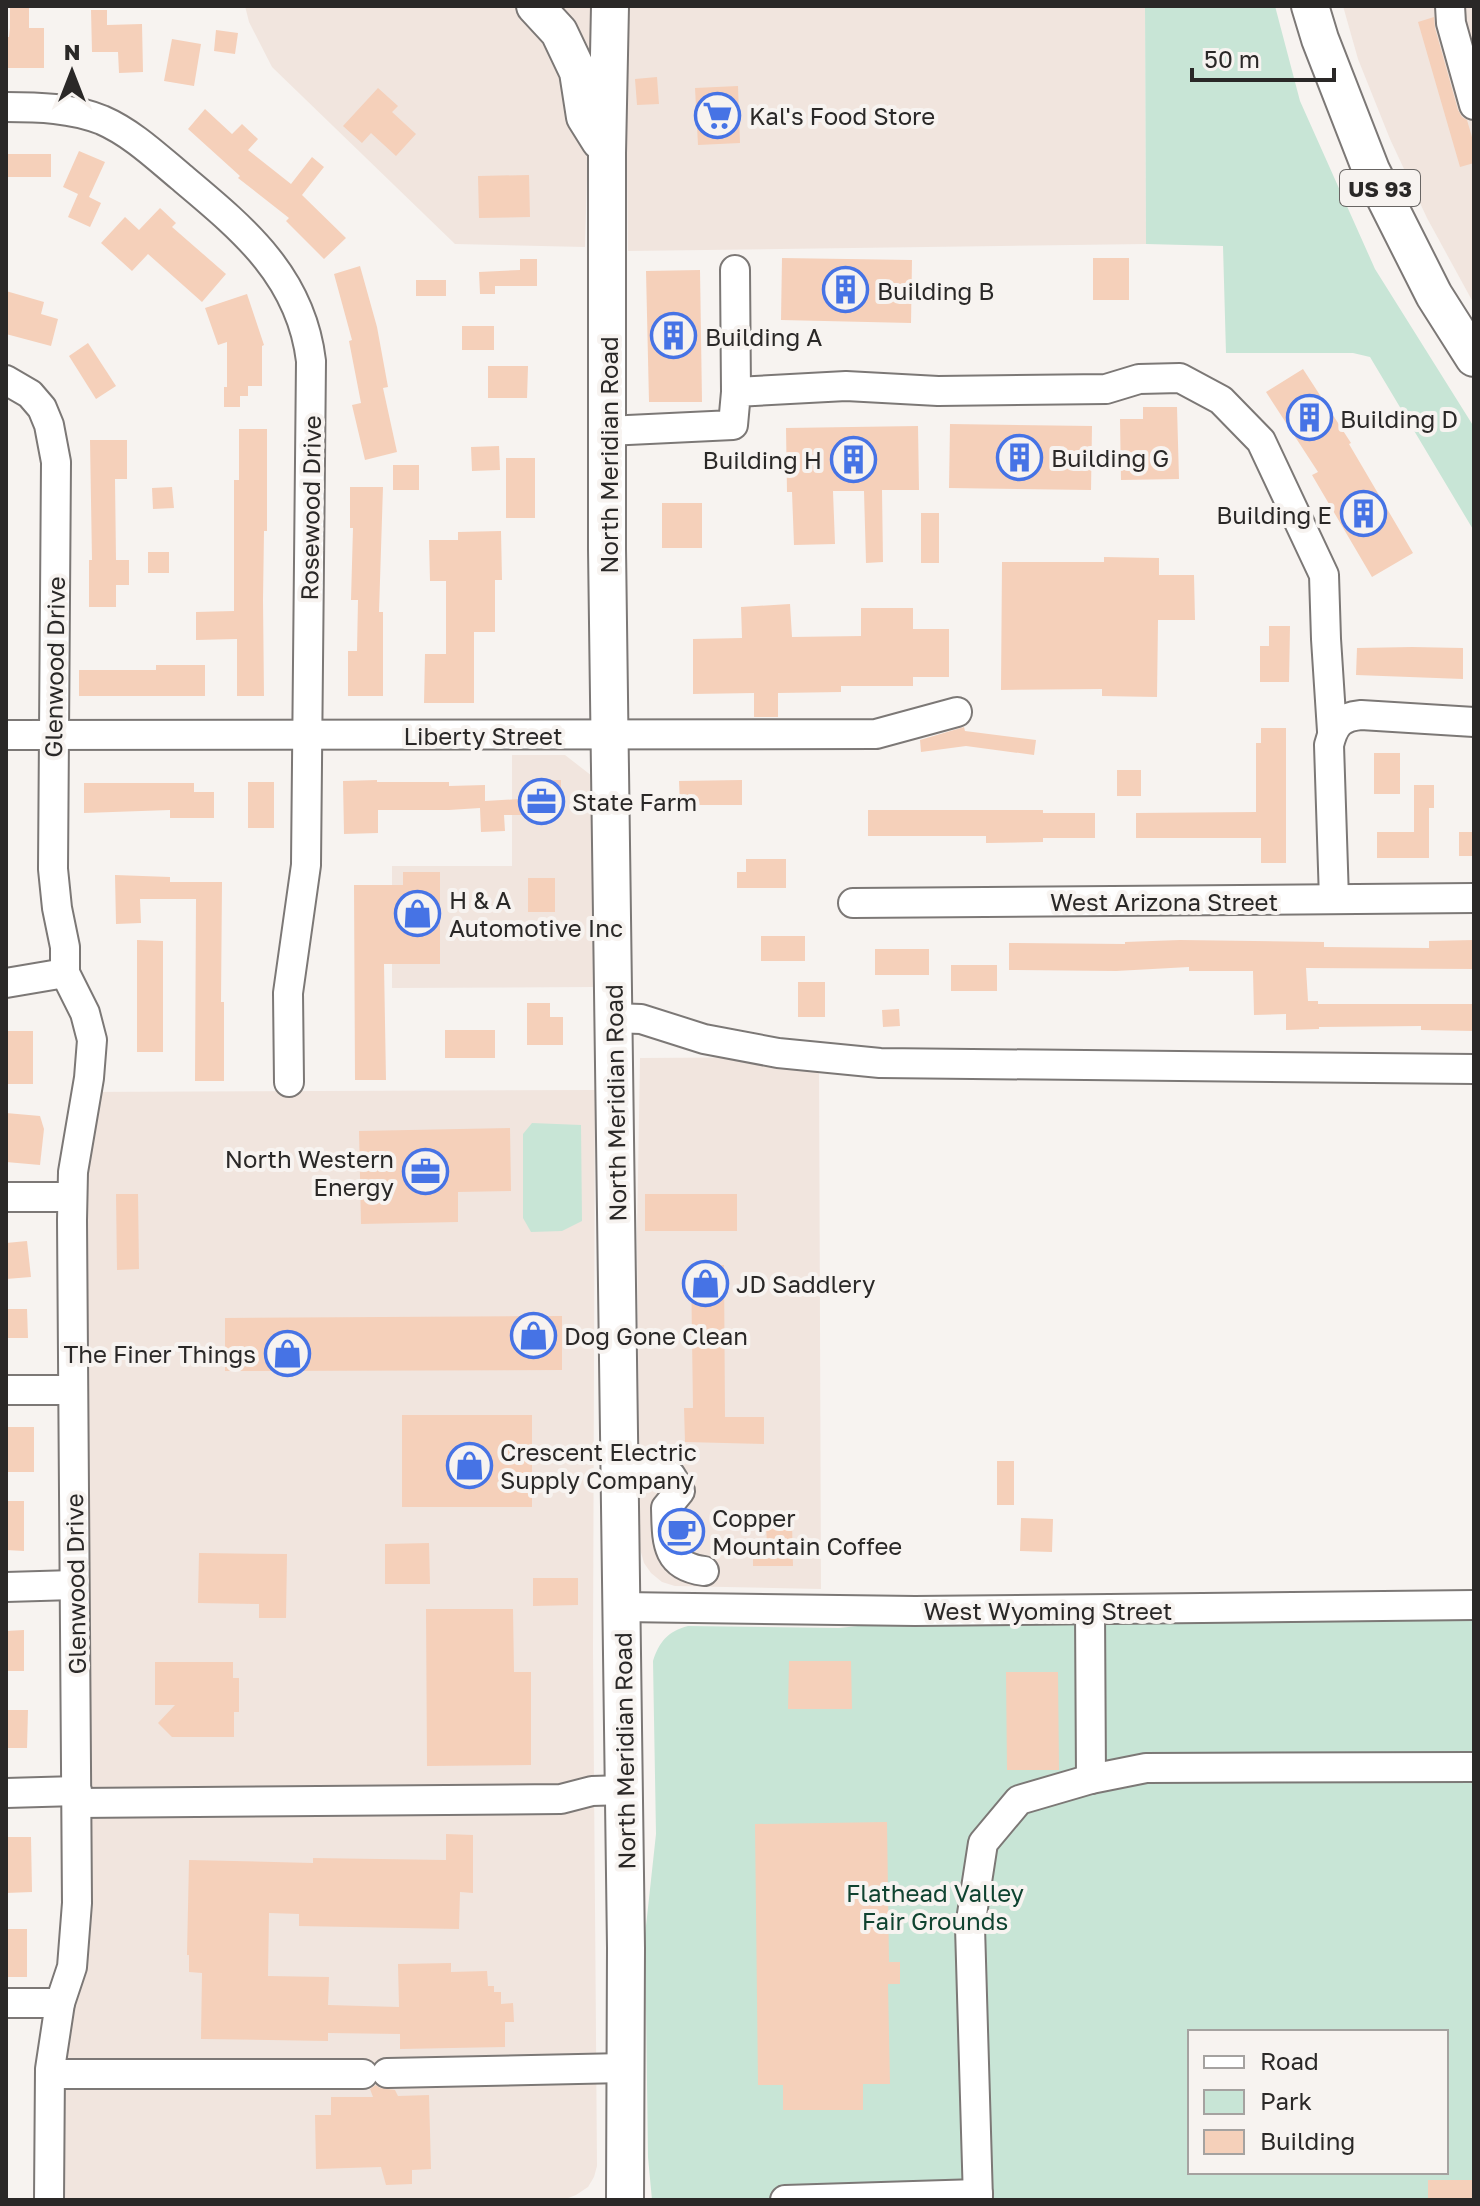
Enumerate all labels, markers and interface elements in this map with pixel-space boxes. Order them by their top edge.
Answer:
north arrow [32,32,112,112]
scale bar [1192,32,1334,82]
text: N [64,38,80,65]
text: 50 m [1204,44,1260,73]
supermarket icon: Kal's Food Store [694,91,742,139]
place label: Kal's Food Store [749,101,935,130]
road number: US 93 [1340,170,1420,206]
building icon: Building B [822,266,870,314]
place label: Building B [877,276,994,305]
building icon: Building A [650,312,698,360]
place label: Building A [705,322,822,351]
street label: North Meridian Road [594,336,623,574]
building icon: Building D [1285,394,1333,442]
place label: Building D [1340,404,1458,433]
street label: Rosewood Drive [294,415,326,601]
building icon: Building G [996,433,1044,481]
building icon: Building H [829,435,877,483]
place label: Building G [1051,443,1169,472]
place label: Building H [703,445,822,474]
building icon: Building E [1339,490,1387,538]
place label: Building E [1216,500,1332,529]
street label: Glenwood Drive [38,576,70,758]
street label: Liberty Street [403,721,563,750]
office icon: State Farm [517,777,565,825]
place label: State Farm [572,787,697,816]
place label: H & A Automotive Inc [449,885,623,942]
street label: West Arizona Street [1050,887,1278,916]
shop icon: H & A Automotive Inc [394,889,442,937]
street label: North Meridian Road [598,984,632,1222]
place label: North Western Energy [225,1144,394,1201]
office icon: North Western Energy [401,1148,449,1196]
shop icon: JD Saddlery [681,1259,729,1307]
place label: JD Saddlery [736,1269,875,1298]
shop icon: Dog Gone Clean [509,1311,557,1359]
place label: Dog Gone Clean [564,1321,748,1350]
shop icon: The Finer Things [263,1329,311,1377]
place label: The Finer Things [63,1339,256,1368]
place label: Crescent Electric Supply Company [500,1437,697,1494]
shop icon: Crescent Electric Supply Company [445,1441,493,1489]
street label: Glenwood Drive [59,1493,91,1675]
place label: Copper Mountain Coffee [712,1503,902,1560]
cafe icon: Copper Mountain Coffee [657,1507,705,1555]
street label: West Wyoming Street [924,1596,1172,1625]
street label: North Meridian Road [607,1632,641,1870]
park label: Flathead Valley Fair Grounds [846,1878,1024,1935]
legend [1188,2030,1448,2174]
text: Road [1260,2046,1319,2075]
text: Park [1260,2086,1312,2115]
text: Building [1260,2126,1355,2155]

